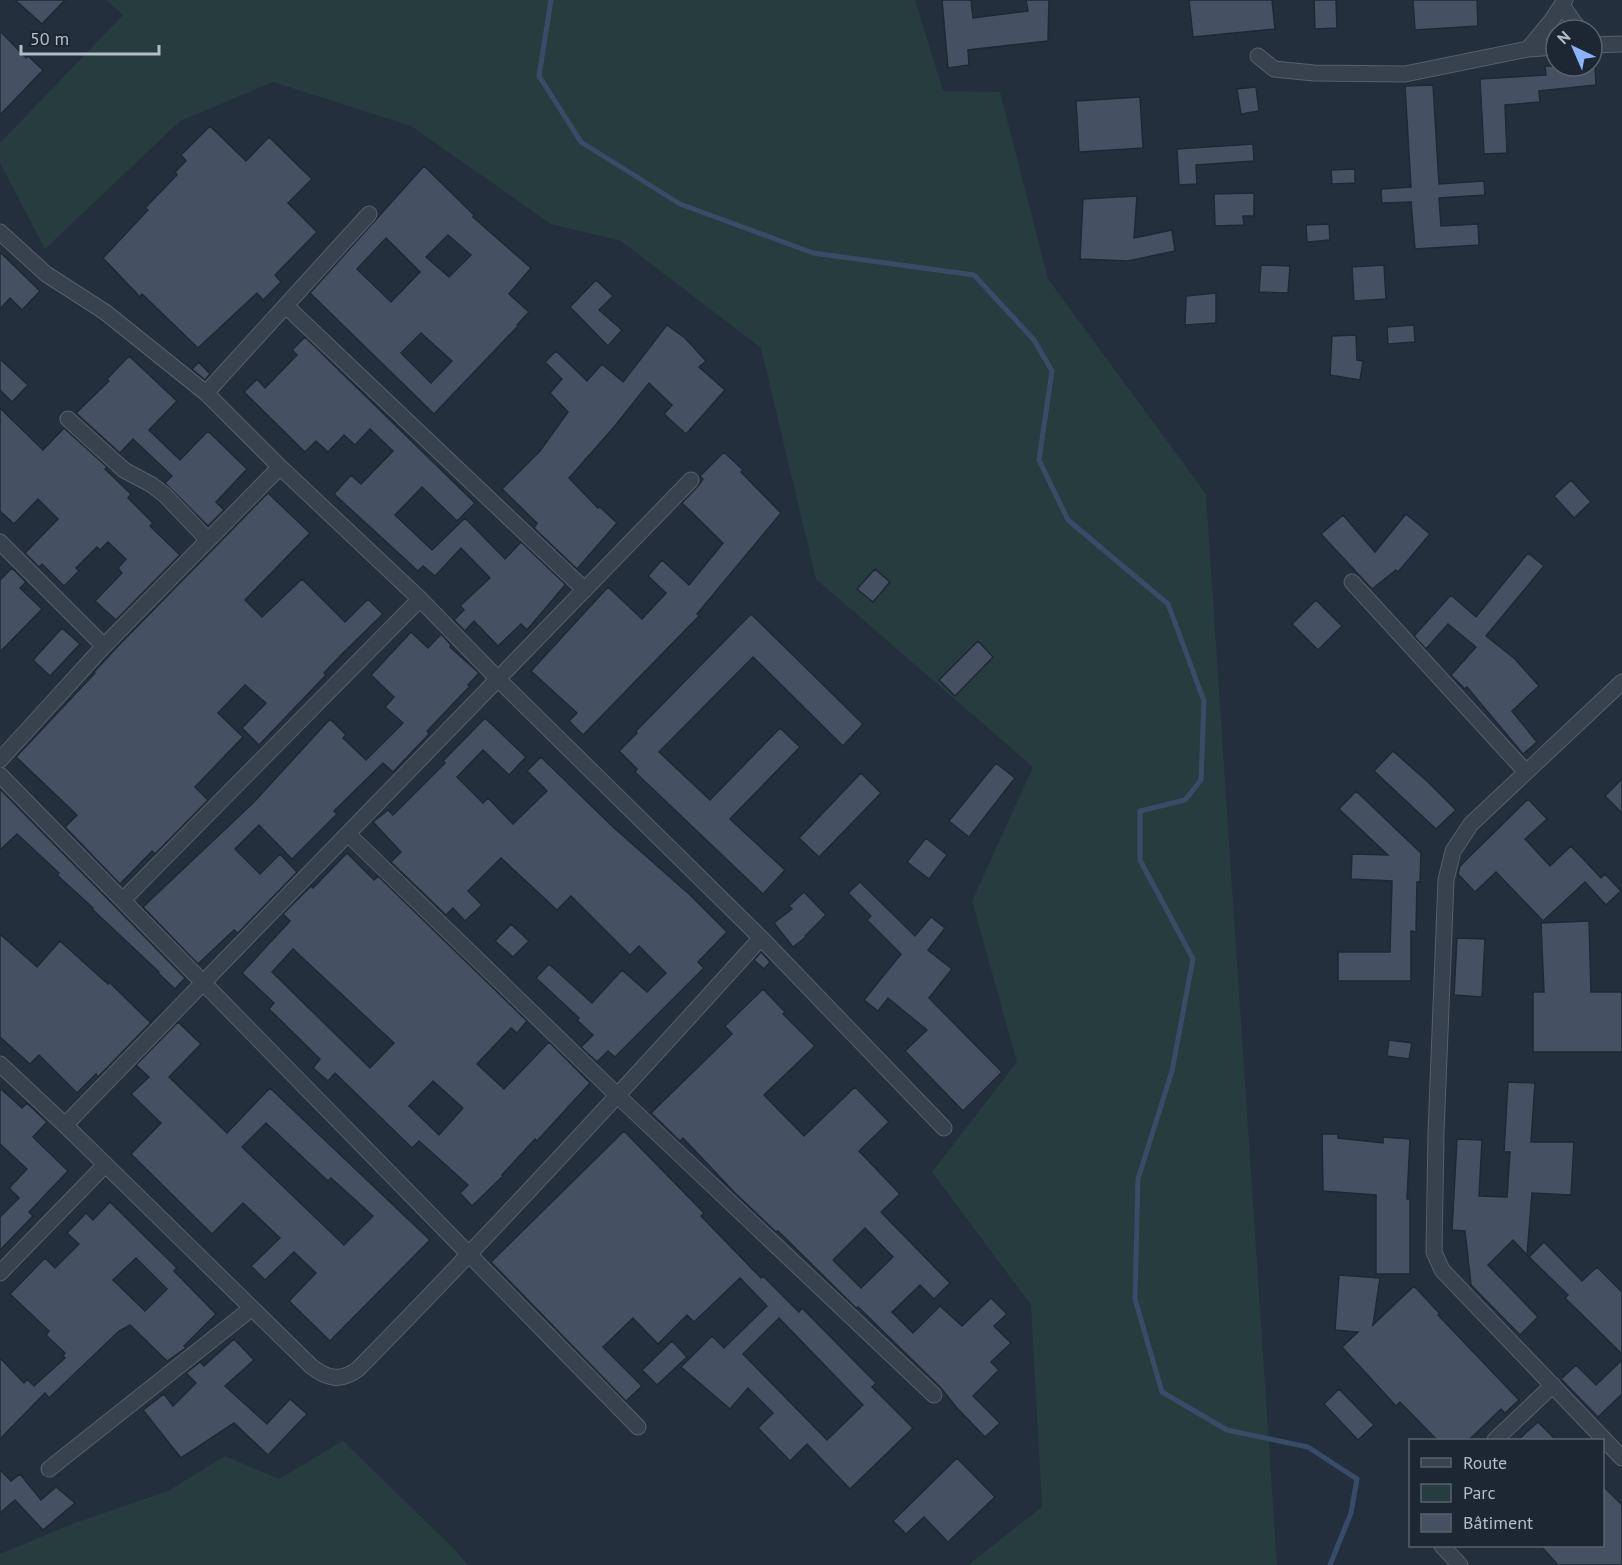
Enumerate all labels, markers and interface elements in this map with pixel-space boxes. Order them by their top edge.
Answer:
scale bar [21,18,159,56]
north arrow [1544,18,1604,78]
text: N [1553,26,1574,48]
text: 50 m [30,27,69,50]
legend [1409,1439,1604,1547]
text: Route [1463,1451,1507,1474]
text: Parc [1463,1481,1496,1504]
text: Bâtiment [1463,1511,1533,1534]

